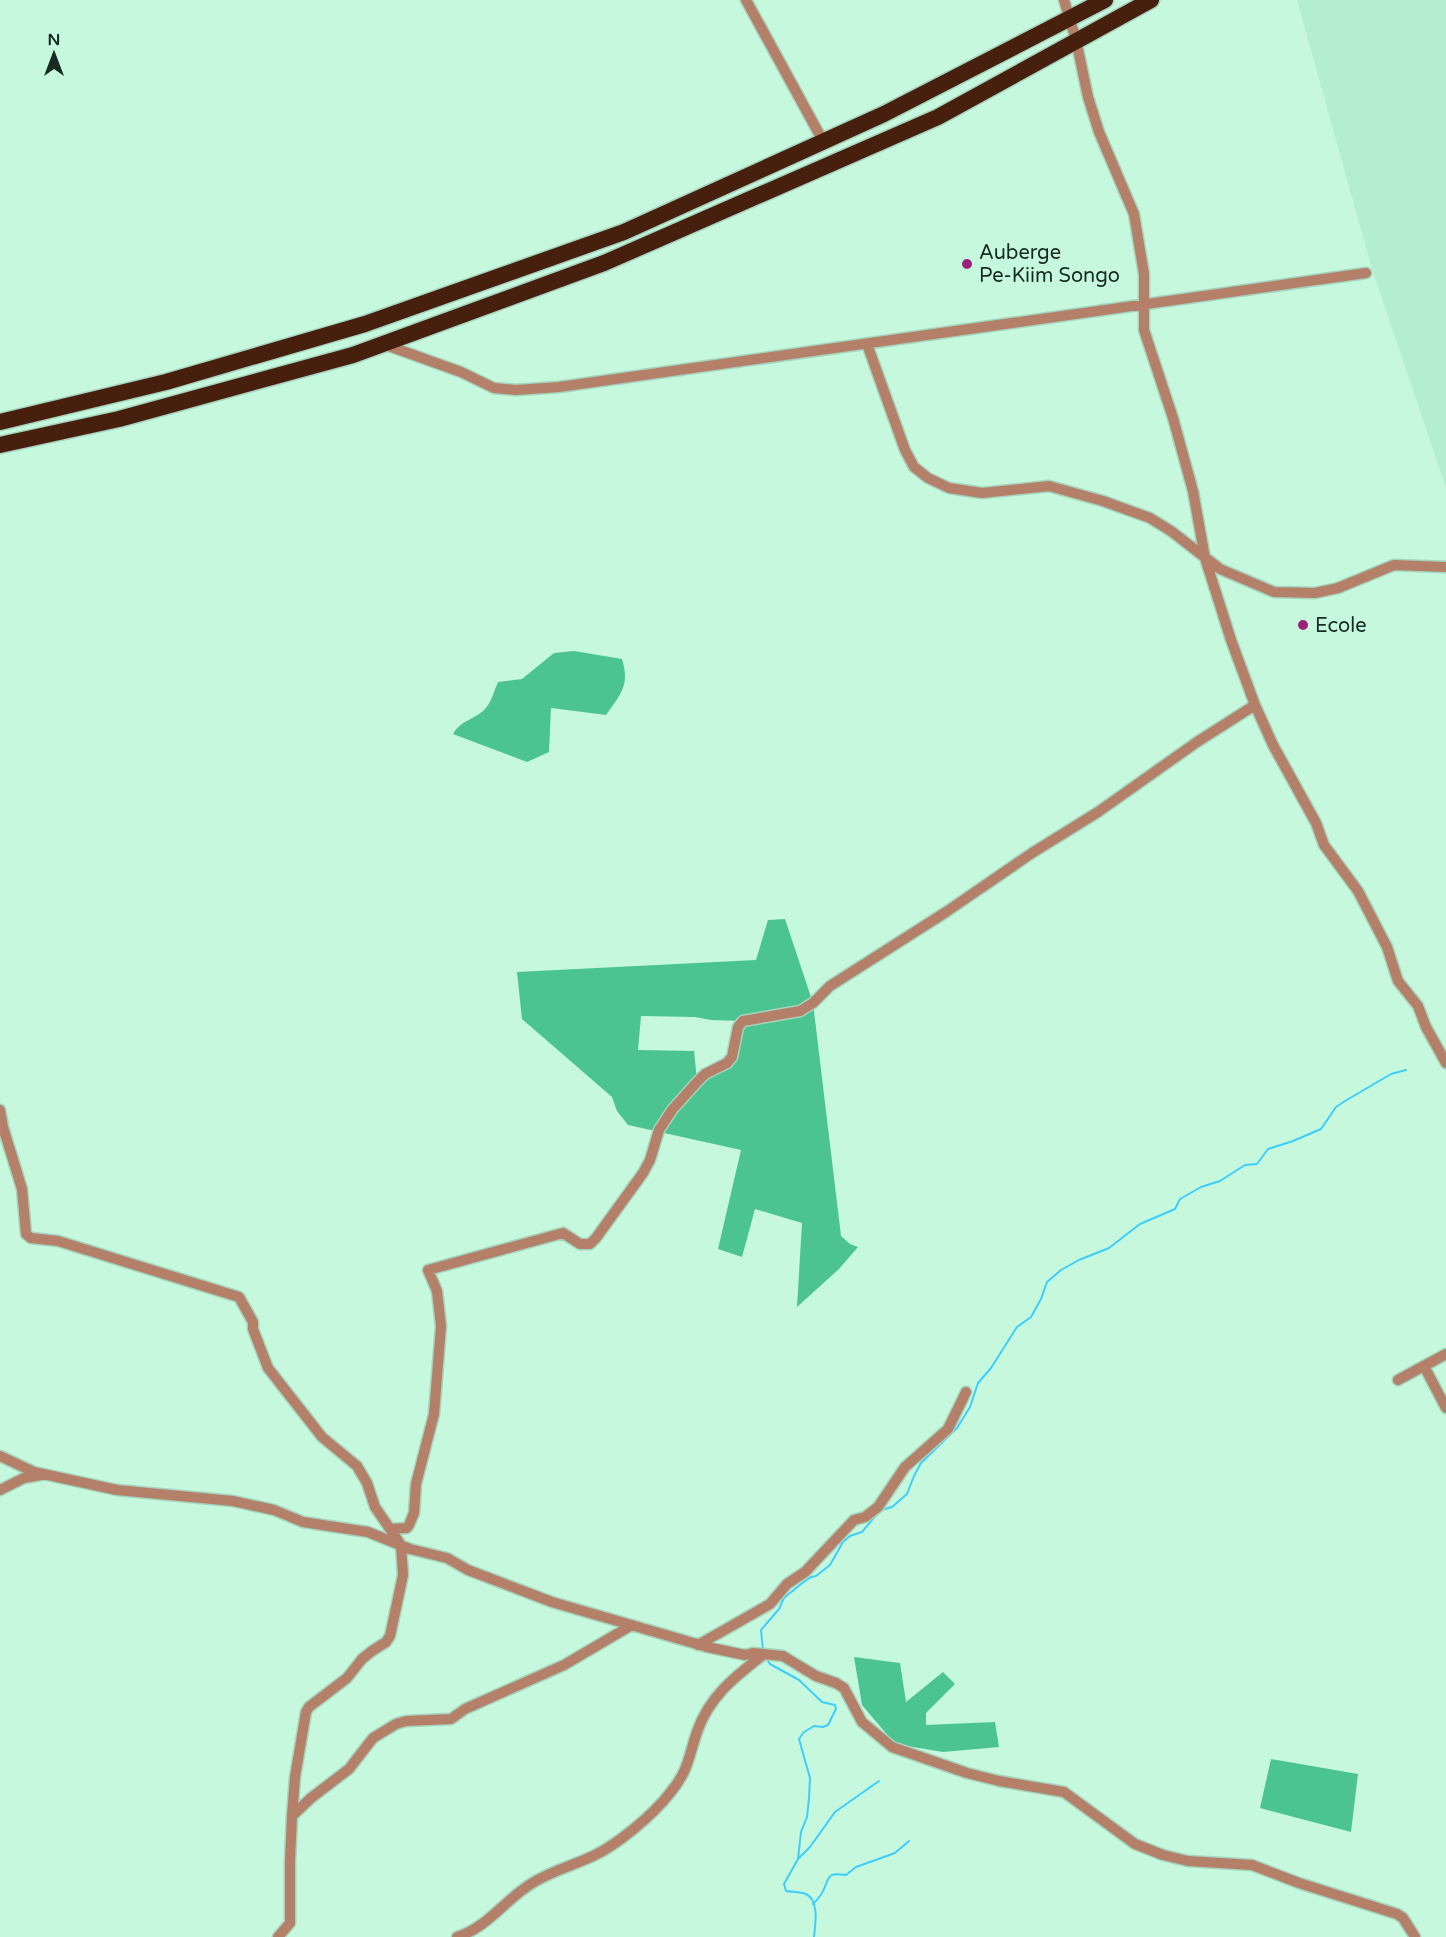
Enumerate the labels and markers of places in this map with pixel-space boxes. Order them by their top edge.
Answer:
place label: Auberge Pe-Kiim Songo [979,241,1120,288]
marker: Auberge Pe-Kiim Songo [960,257,974,271]
place label: Ecole [1315,614,1367,638]
marker: Ecole [1296,618,1310,632]

